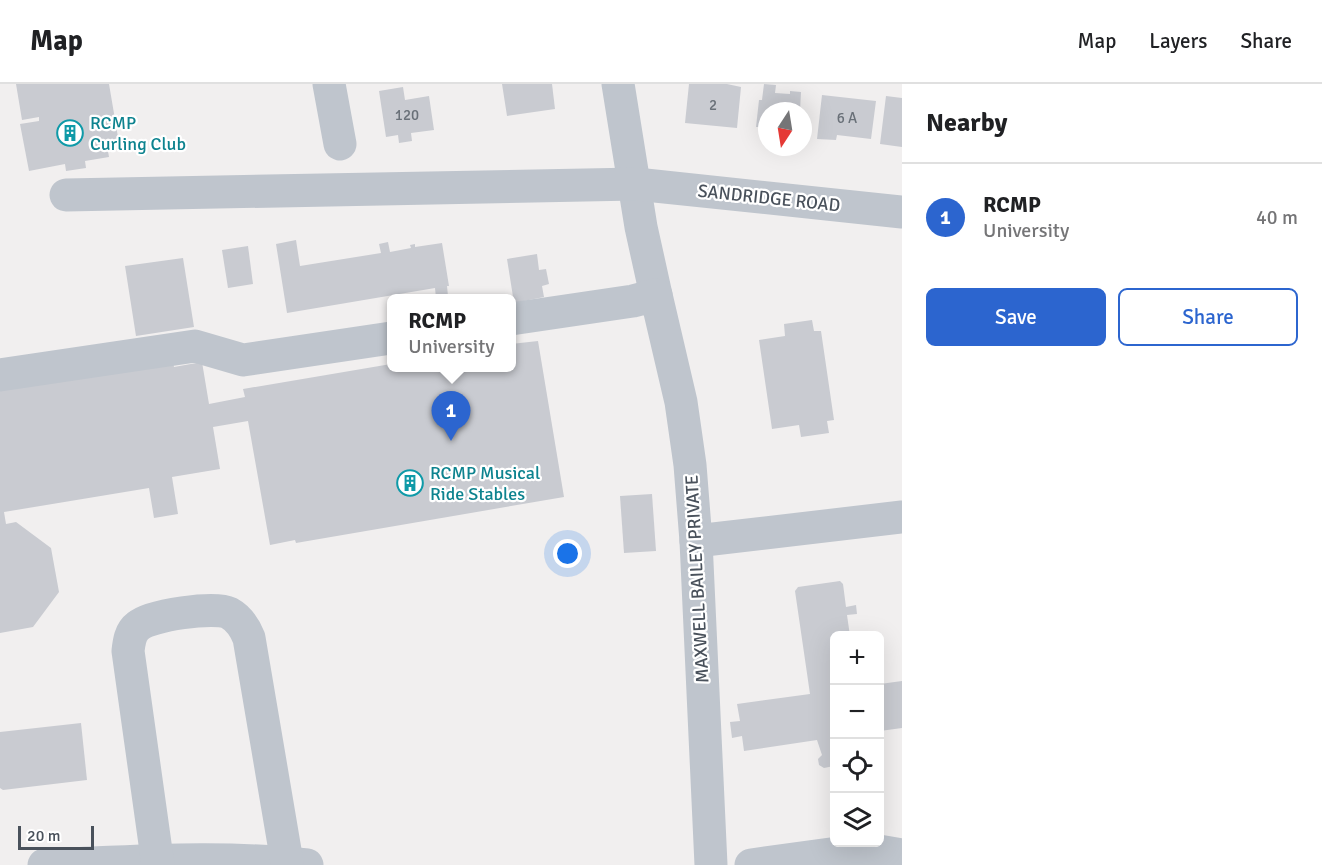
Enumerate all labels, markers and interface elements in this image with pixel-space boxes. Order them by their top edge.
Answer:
text: Map [30,24,83,58]
text: Map [1078,28,1116,54]
text: Layers [1149,28,1207,54]
text: Share [1240,28,1292,54]
house number: 2 [709,96,717,114]
north arrow [758,102,812,156]
house number: 120 [395,106,419,124]
text: Nearby [926,107,1007,139]
house number: 6 A [837,109,857,127]
place label: RCMP Curling Club [90,112,186,155]
building icon: RCMP Curling Club [55,118,85,148]
street label: SANDRIDGE ROAD [697,180,841,216]
text: RCMP [983,191,1041,218]
text: 1 [940,205,951,230]
text: 40 m [1256,205,1298,230]
text: University [983,218,1069,243]
button: Save [926,288,1106,346]
button: Share [1118,288,1298,346]
popup [387,294,516,372]
text: RCMP [408,307,466,334]
text: University [408,334,495,359]
pin: 1 [432,392,470,441]
place label: RCMP Musical Ride Stables [430,462,540,505]
building icon: RCMP Musical Ride Stables [395,468,425,498]
street label: MAXWELL BAILEY PRIVATE [681,474,713,684]
your location [553,539,582,568]
map controls [830,631,884,847]
button: + [830,631,884,685]
button: − [830,685,884,739]
button: locate [830,739,884,793]
button: layers [830,793,884,847]
scale bar [18,823,94,850]
text: 20 m [27,826,61,846]

